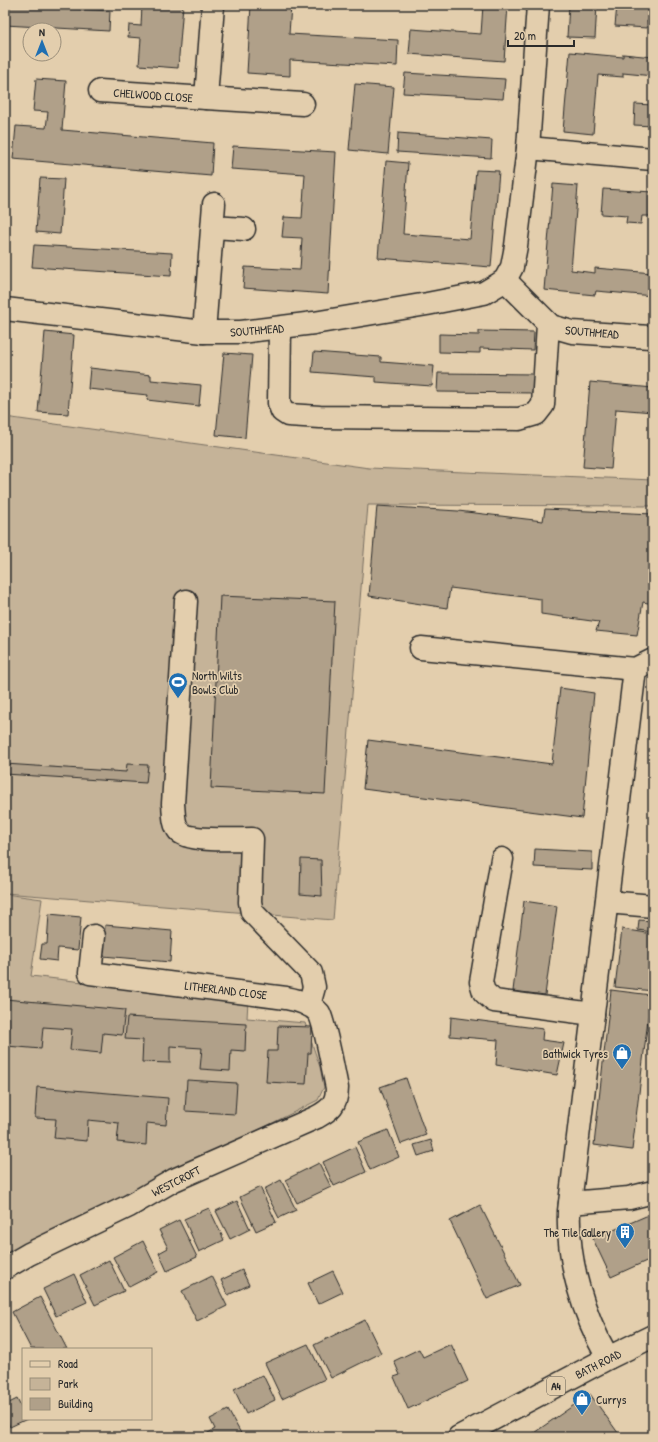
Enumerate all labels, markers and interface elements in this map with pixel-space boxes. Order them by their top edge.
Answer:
north arrow [22,22,62,62]
scale bar [508,22,574,48]
text: N [39,25,45,39]
text: 20 m [514,27,536,44]
street label: CHELWOOD CLOSE [113,84,194,106]
street label: SOUTHMEAD [229,319,285,341]
street label: SOUTHMEAD [564,321,620,343]
place label: North Wilts Bowls Club [192,667,242,698]
sports icon: North Wilts Bowls Club [167,671,189,699]
street label: LITHERLAND CLOSE [184,977,269,1004]
shop icon: Bathwick Tyres [611,1042,633,1070]
place label: Bathwick Tyres [543,1045,608,1062]
street label: WESTCROFT [149,1161,204,1201]
building icon: The Tile Gallery [614,1221,636,1249]
place label: The Tile Gallery [544,1224,611,1241]
street label: BATH ROAD [572,1345,624,1383]
legend [22,1348,152,1420]
text: Road [58,1355,78,1372]
text: Park [58,1375,78,1392]
road number: A4 [547,1377,565,1395]
shop icon: Currys [571,1388,593,1416]
place label: Currys [596,1391,627,1408]
text: Building [58,1395,93,1412]

